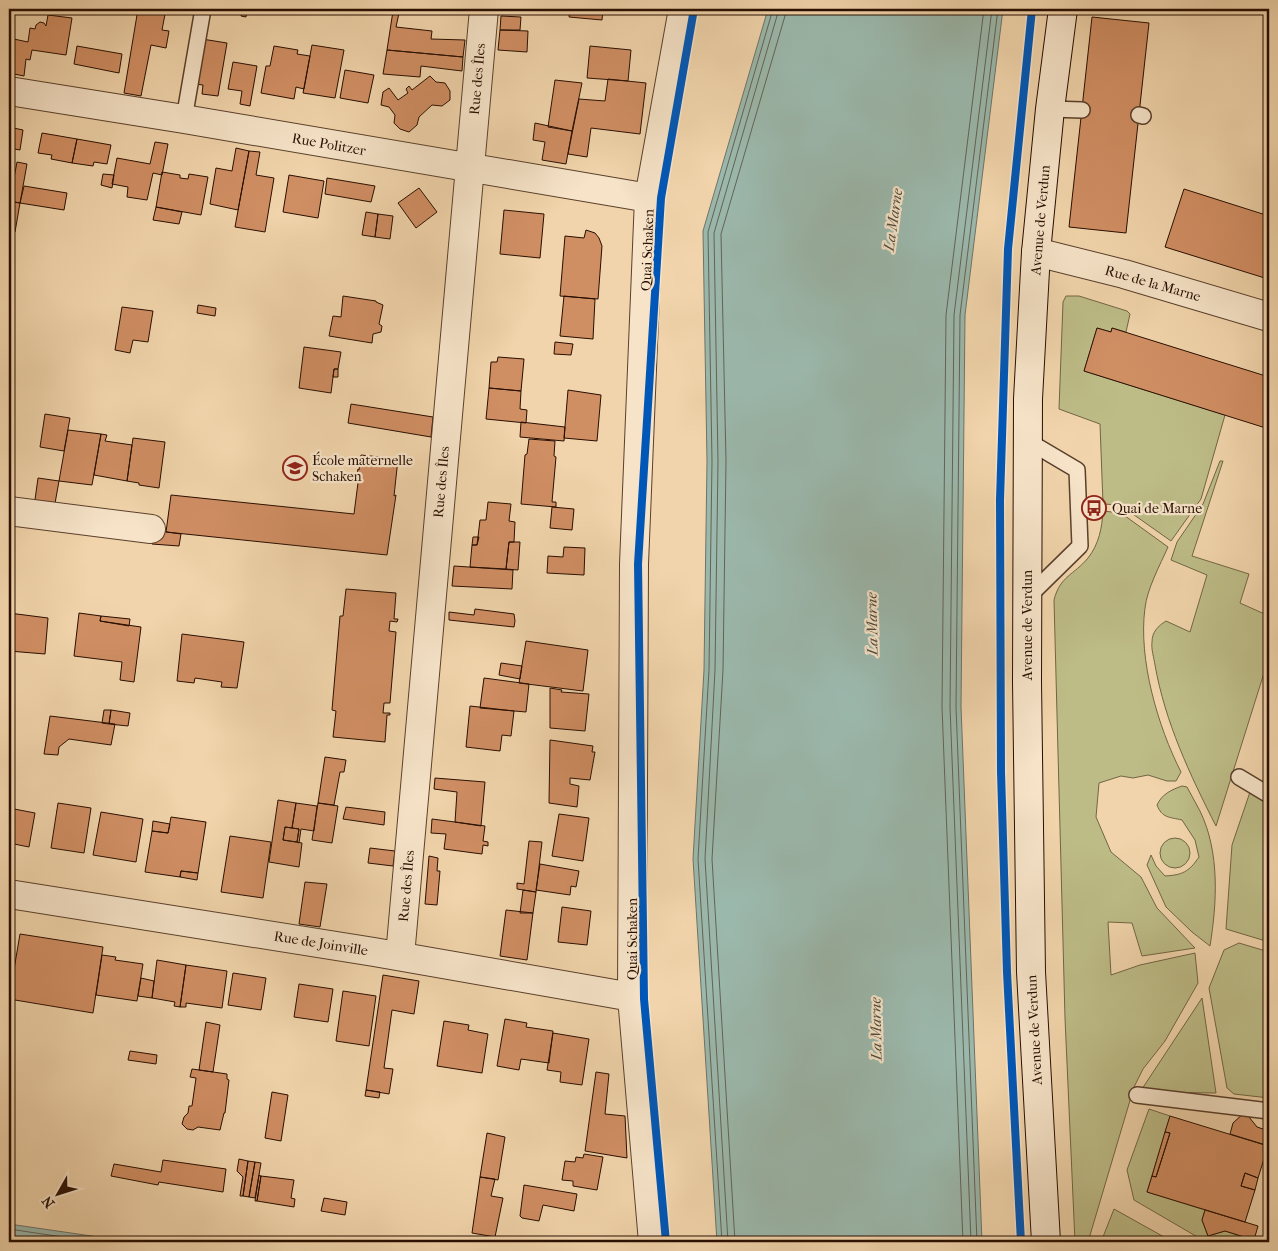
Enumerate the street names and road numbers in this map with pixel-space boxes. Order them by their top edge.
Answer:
street label: Rue des Îles [465,42,489,116]
street label: Rue Politzer [291,130,367,159]
street label: Avenue de Verdun [1027,164,1054,277]
street label: Quai Schaken [638,209,657,291]
street label: Rue de la Marne [1103,262,1203,305]
street label: Rue des Îles [429,445,453,519]
street label: Avenue de Verdun [1019,570,1036,681]
street label: Rue des Îles [394,849,418,923]
street label: Quai Schaken [624,898,641,980]
street label: Rue de Joinville [273,928,369,959]
street label: Avenue de Verdun [1023,974,1046,1087]

